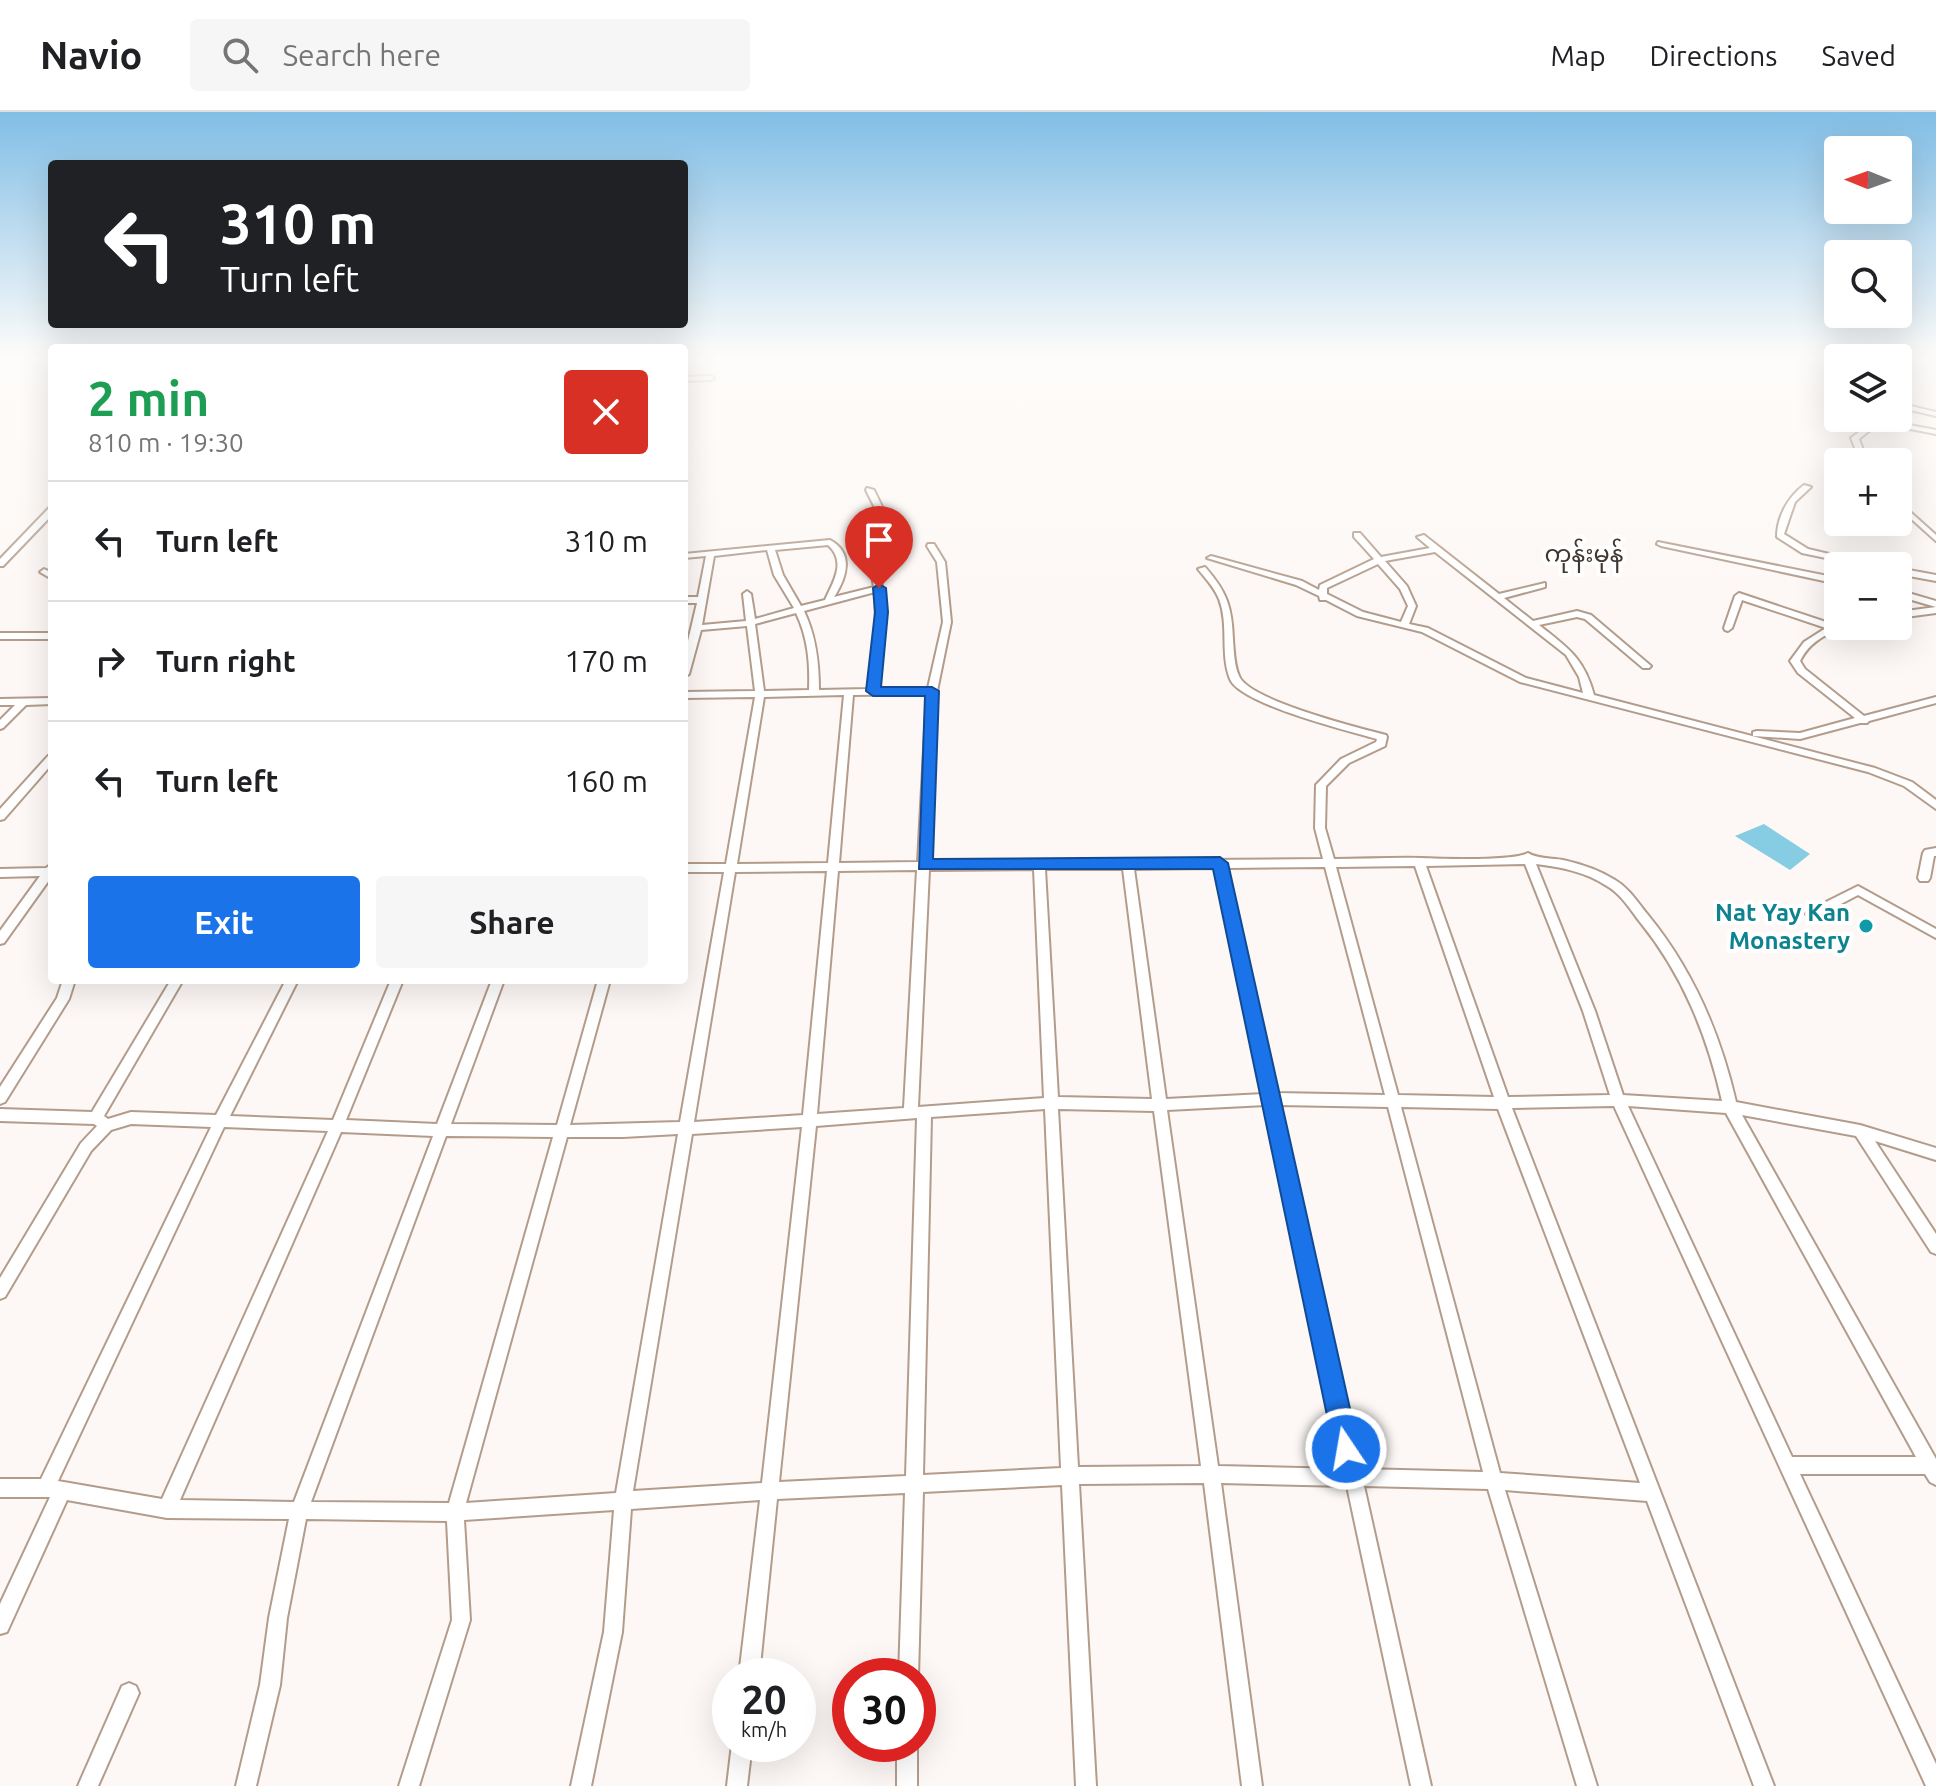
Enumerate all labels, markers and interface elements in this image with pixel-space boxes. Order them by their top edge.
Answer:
search box [190,19,750,91]
icon: search [218,33,262,77]
text: Navio [40,34,142,76]
text: Search here [282,38,441,72]
text: Map [1550,40,1606,71]
text: Directions [1650,40,1777,71]
text: Saved [1821,40,1896,71]
north arrow [1824,136,1912,224]
map controls [1824,136,1912,640]
icon: left [88,192,192,296]
text: 310 m [220,192,376,255]
button: search [1824,240,1912,328]
text: Turn left [220,258,359,299]
button: layers [1824,344,1912,432]
button: close [564,370,648,454]
text: 2 min [88,371,209,425]
text: 810 m · 19:30 [88,428,244,457]
button: + [1824,448,1912,536]
pin [845,506,913,588]
icon: arrive [857,518,901,562]
icon: left [88,519,132,563]
text: Turn left [156,524,278,558]
text: 310 m [564,524,648,558]
district label: ကုန်းမုန် [1545,538,1623,573]
button: − [1824,552,1912,640]
icon: right [88,639,132,683]
text: Turn right [156,644,296,678]
text: 170 m [564,644,648,678]
icon: left [88,759,132,803]
text: Turn left [156,764,278,798]
text: 160 m [564,764,648,798]
button: Exit [88,876,360,968]
button: Share [376,876,648,968]
place label: Nat Yay Kan Monastery [1715,899,1850,954]
marker: Nat Yay Kan Monastery [1857,917,1875,935]
position arrow [1304,1407,1388,1491]
speed limit sign: 30 [832,1658,936,1762]
text: 20 [741,1677,787,1722]
text: km/h [741,1718,787,1741]

